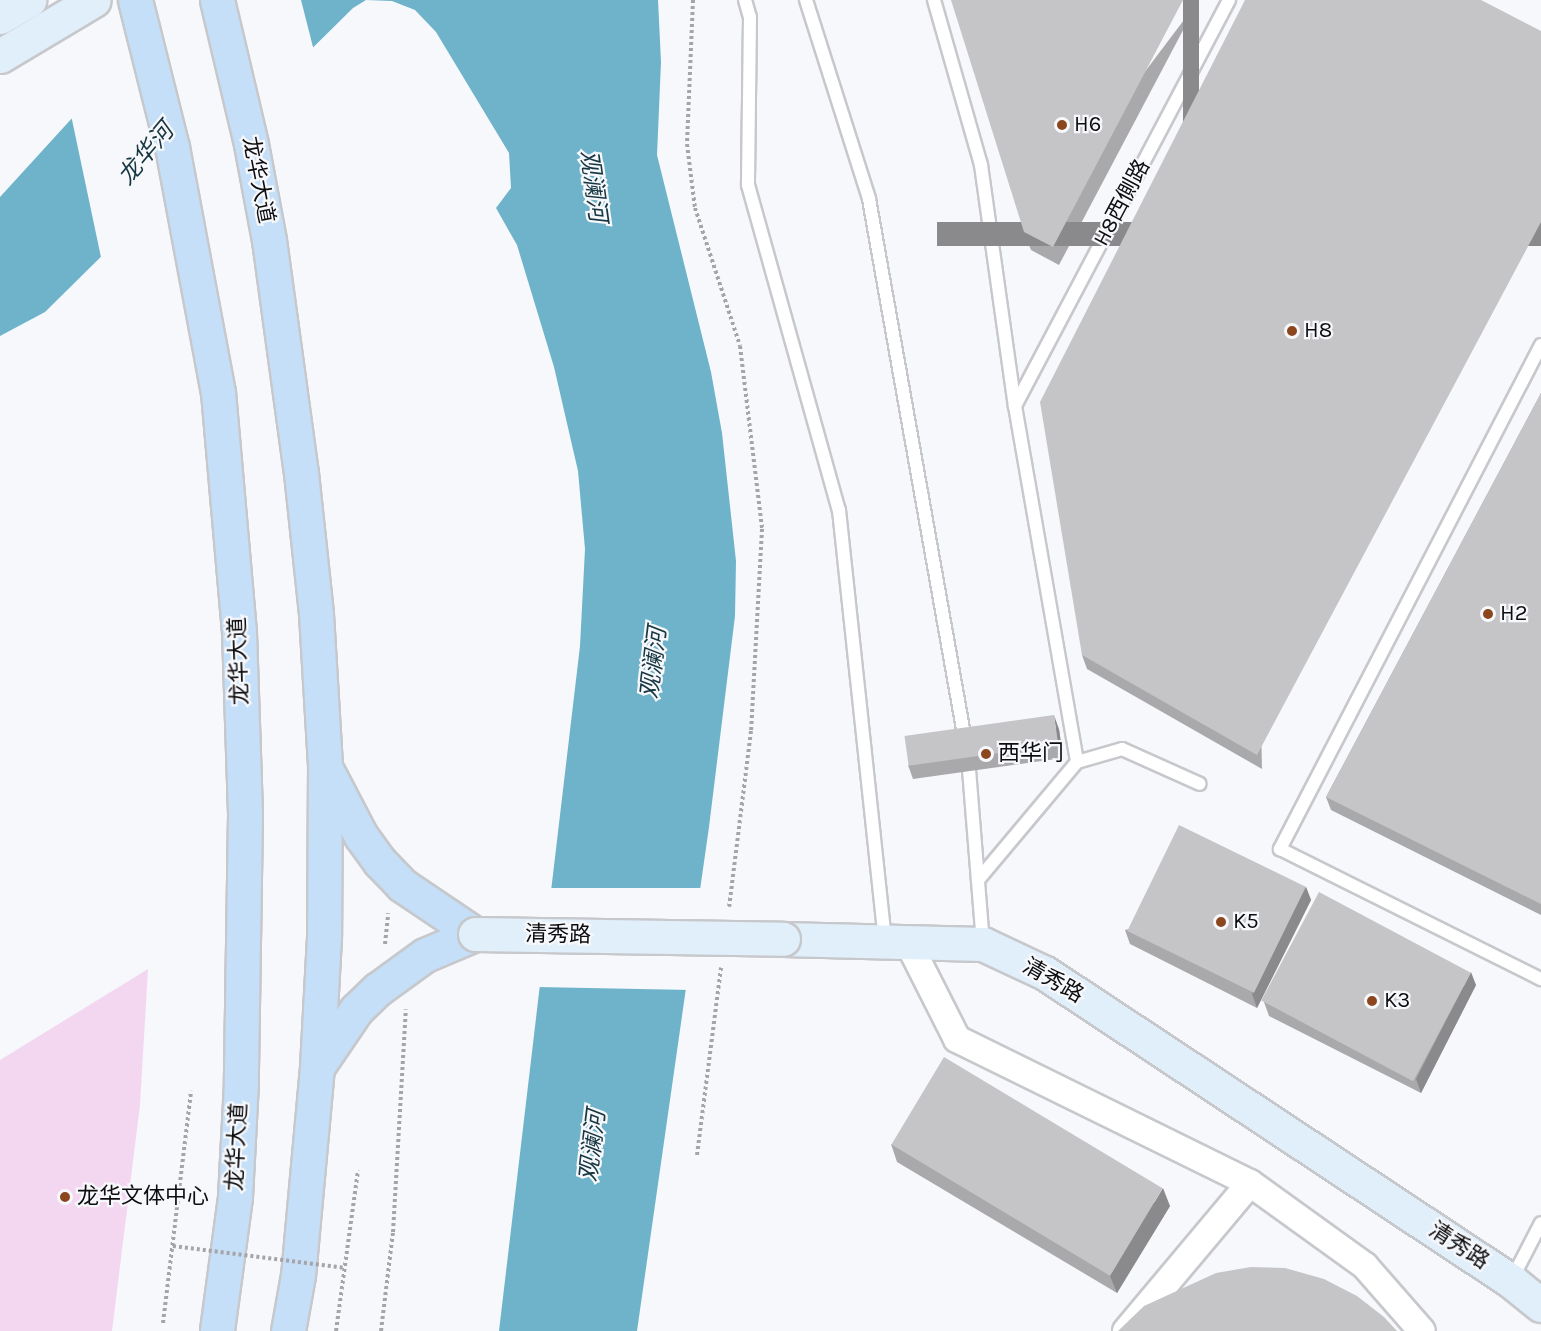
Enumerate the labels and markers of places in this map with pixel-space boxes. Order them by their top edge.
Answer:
place label: H6 [1074,112,1101,138]
marker: H6 [1055,118,1069,132]
place label: H8 [1304,318,1332,344]
marker: H8 [1285,324,1299,338]
place label: H2 [1500,601,1527,627]
marker: H2 [1481,607,1495,621]
place label: 西华门 [998,741,1064,767]
marker: 西华门 [979,747,993,761]
place label: K5 [1233,909,1259,935]
marker: K5 [1214,915,1228,929]
place label: K3 [1384,988,1410,1014]
marker: K3 [1365,994,1379,1008]
place label: 龙华文体中心 [77,1184,209,1210]
marker: 龙华文体中心 [58,1190,72,1204]

